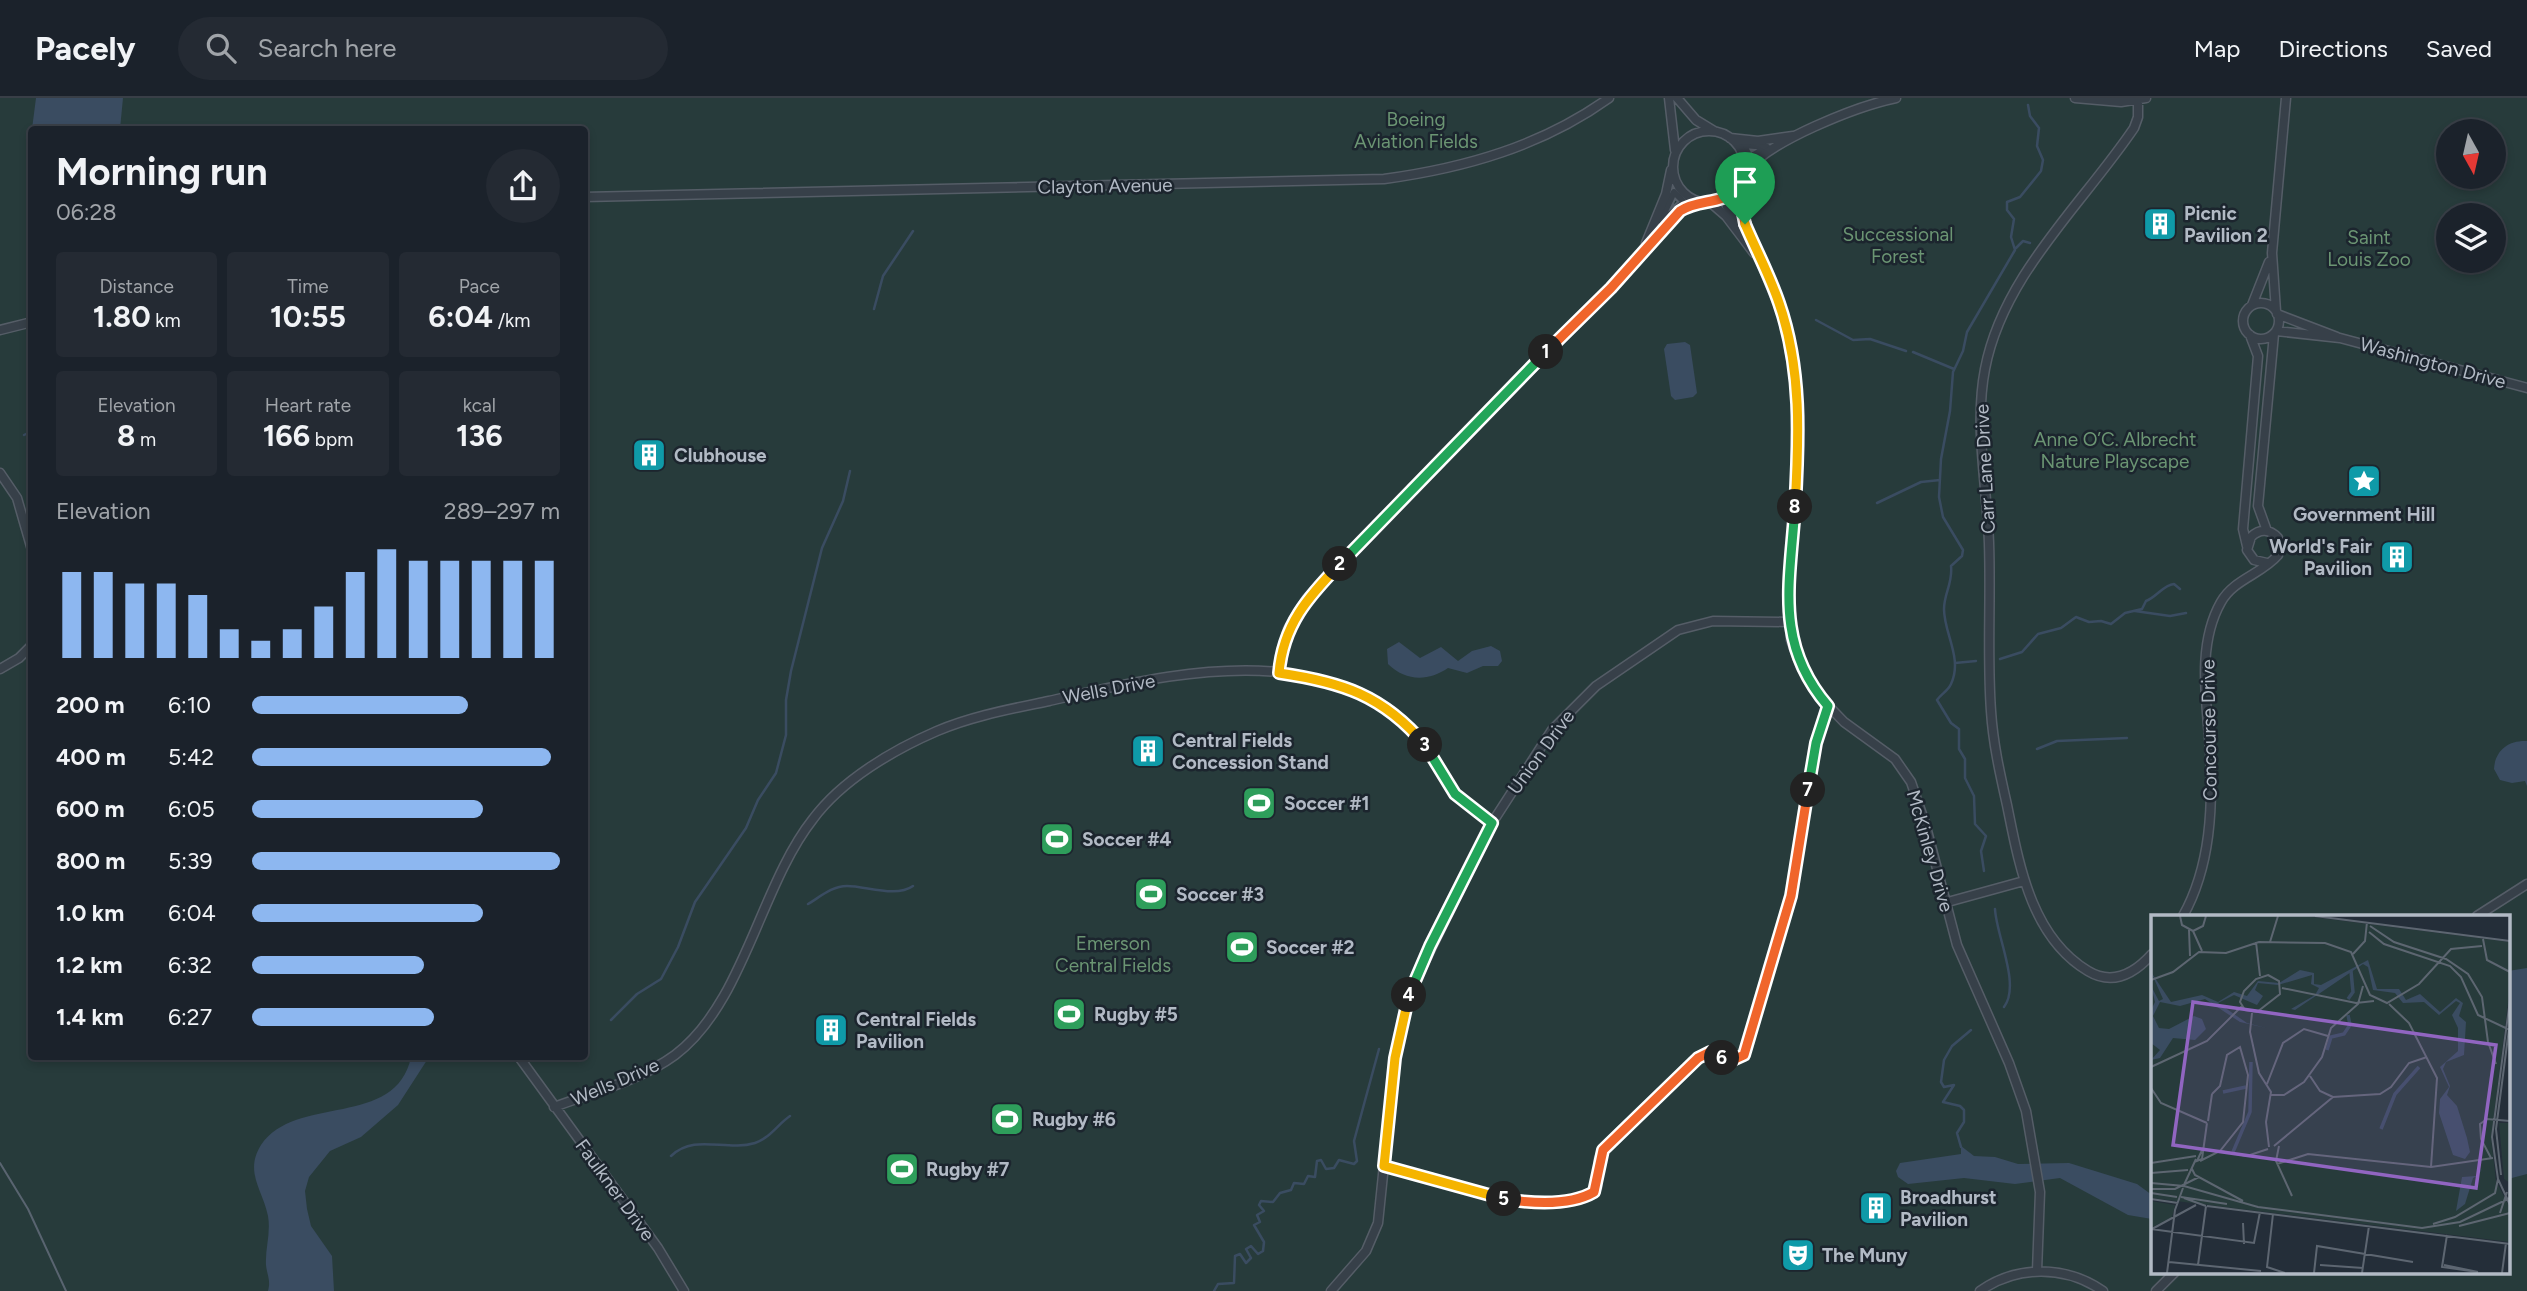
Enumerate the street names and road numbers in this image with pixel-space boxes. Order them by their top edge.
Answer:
street label: Clayton Avenue [1037,173,1173,199]
street label: Washington Drive [2357,332,2509,394]
street label: Carr Lane Drive [1970,403,2000,535]
street label: Concourse Drive [2196,659,2222,801]
street label: Wells Drive [1061,669,1157,709]
street label: Union Drive [1503,705,1579,799]
street label: McKinley Drive [1902,787,1958,915]
street label: Wells Drive [567,1053,663,1111]
street label: Faulkner Drive [570,1135,660,1245]

